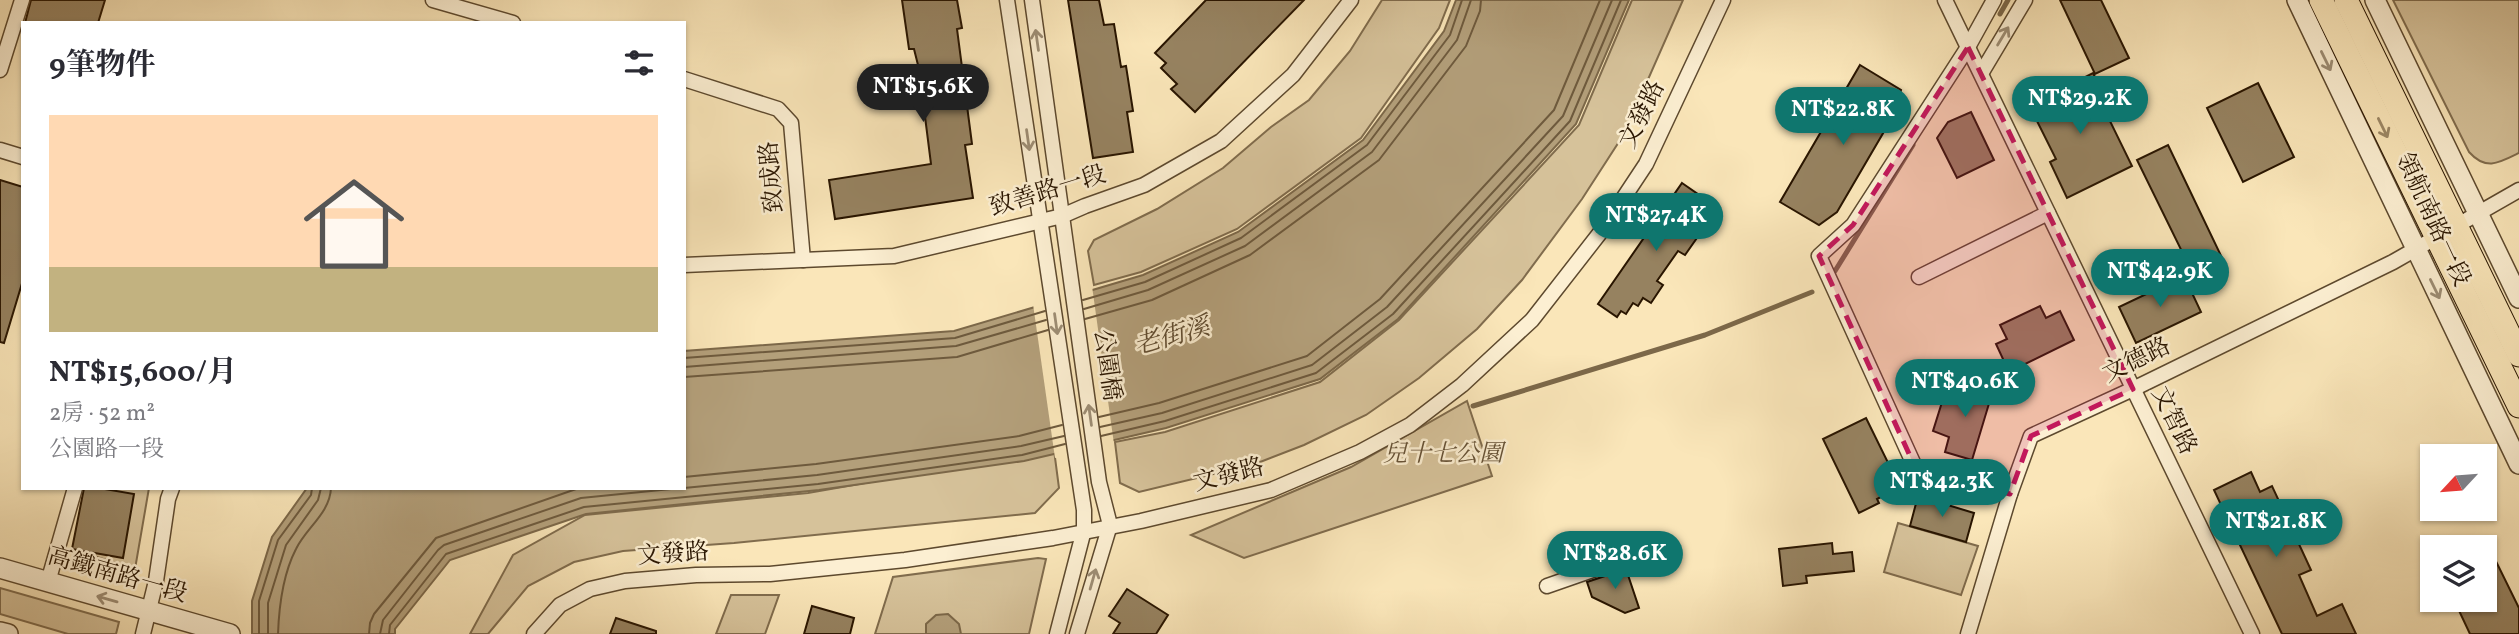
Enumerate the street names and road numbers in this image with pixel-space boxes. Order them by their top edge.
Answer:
street label: 文發路 [1612,75,1674,155]
street label: 致成路 [753,140,793,214]
street label: 領航南路一段 [2386,148,2478,292]
street label: 致善路一段 [986,158,1110,226]
street label: 公園橋 [1084,327,1128,403]
street label: 文德路 [2097,330,2177,392]
street label: 文智路 [2142,381,2204,461]
street label: 文發路 [1190,451,1268,501]
street label: 文發路 [636,536,710,574]
street label: 高鐵南路一段 [43,540,191,612]

